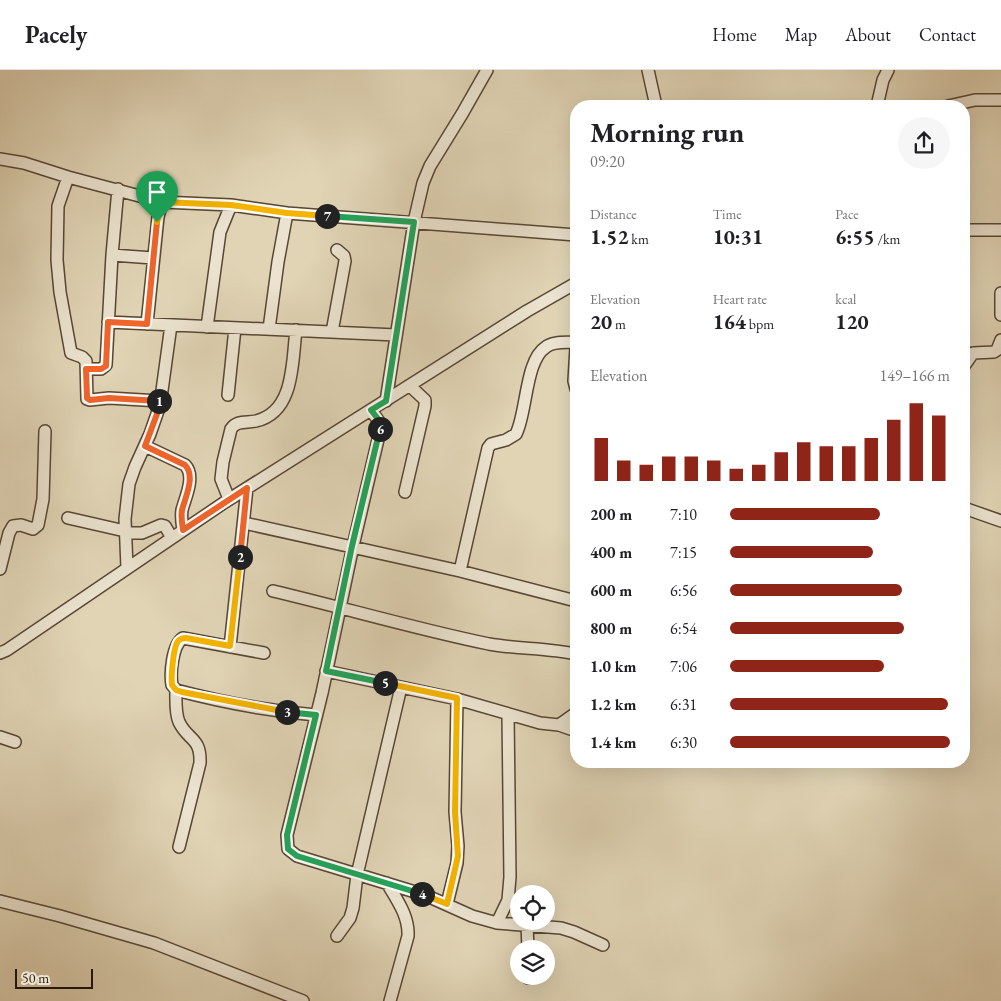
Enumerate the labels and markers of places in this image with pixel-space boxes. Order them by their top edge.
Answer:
pin [136,171,178,222]
pin: 7 [314,204,340,228]
pin: 1 [146,388,172,414]
pin: 6 [368,416,392,442]
pin: 2 [228,544,252,570]
pin: 5 [372,670,398,696]
pin: 3 [274,700,300,724]
pin: 4 [410,882,434,906]

